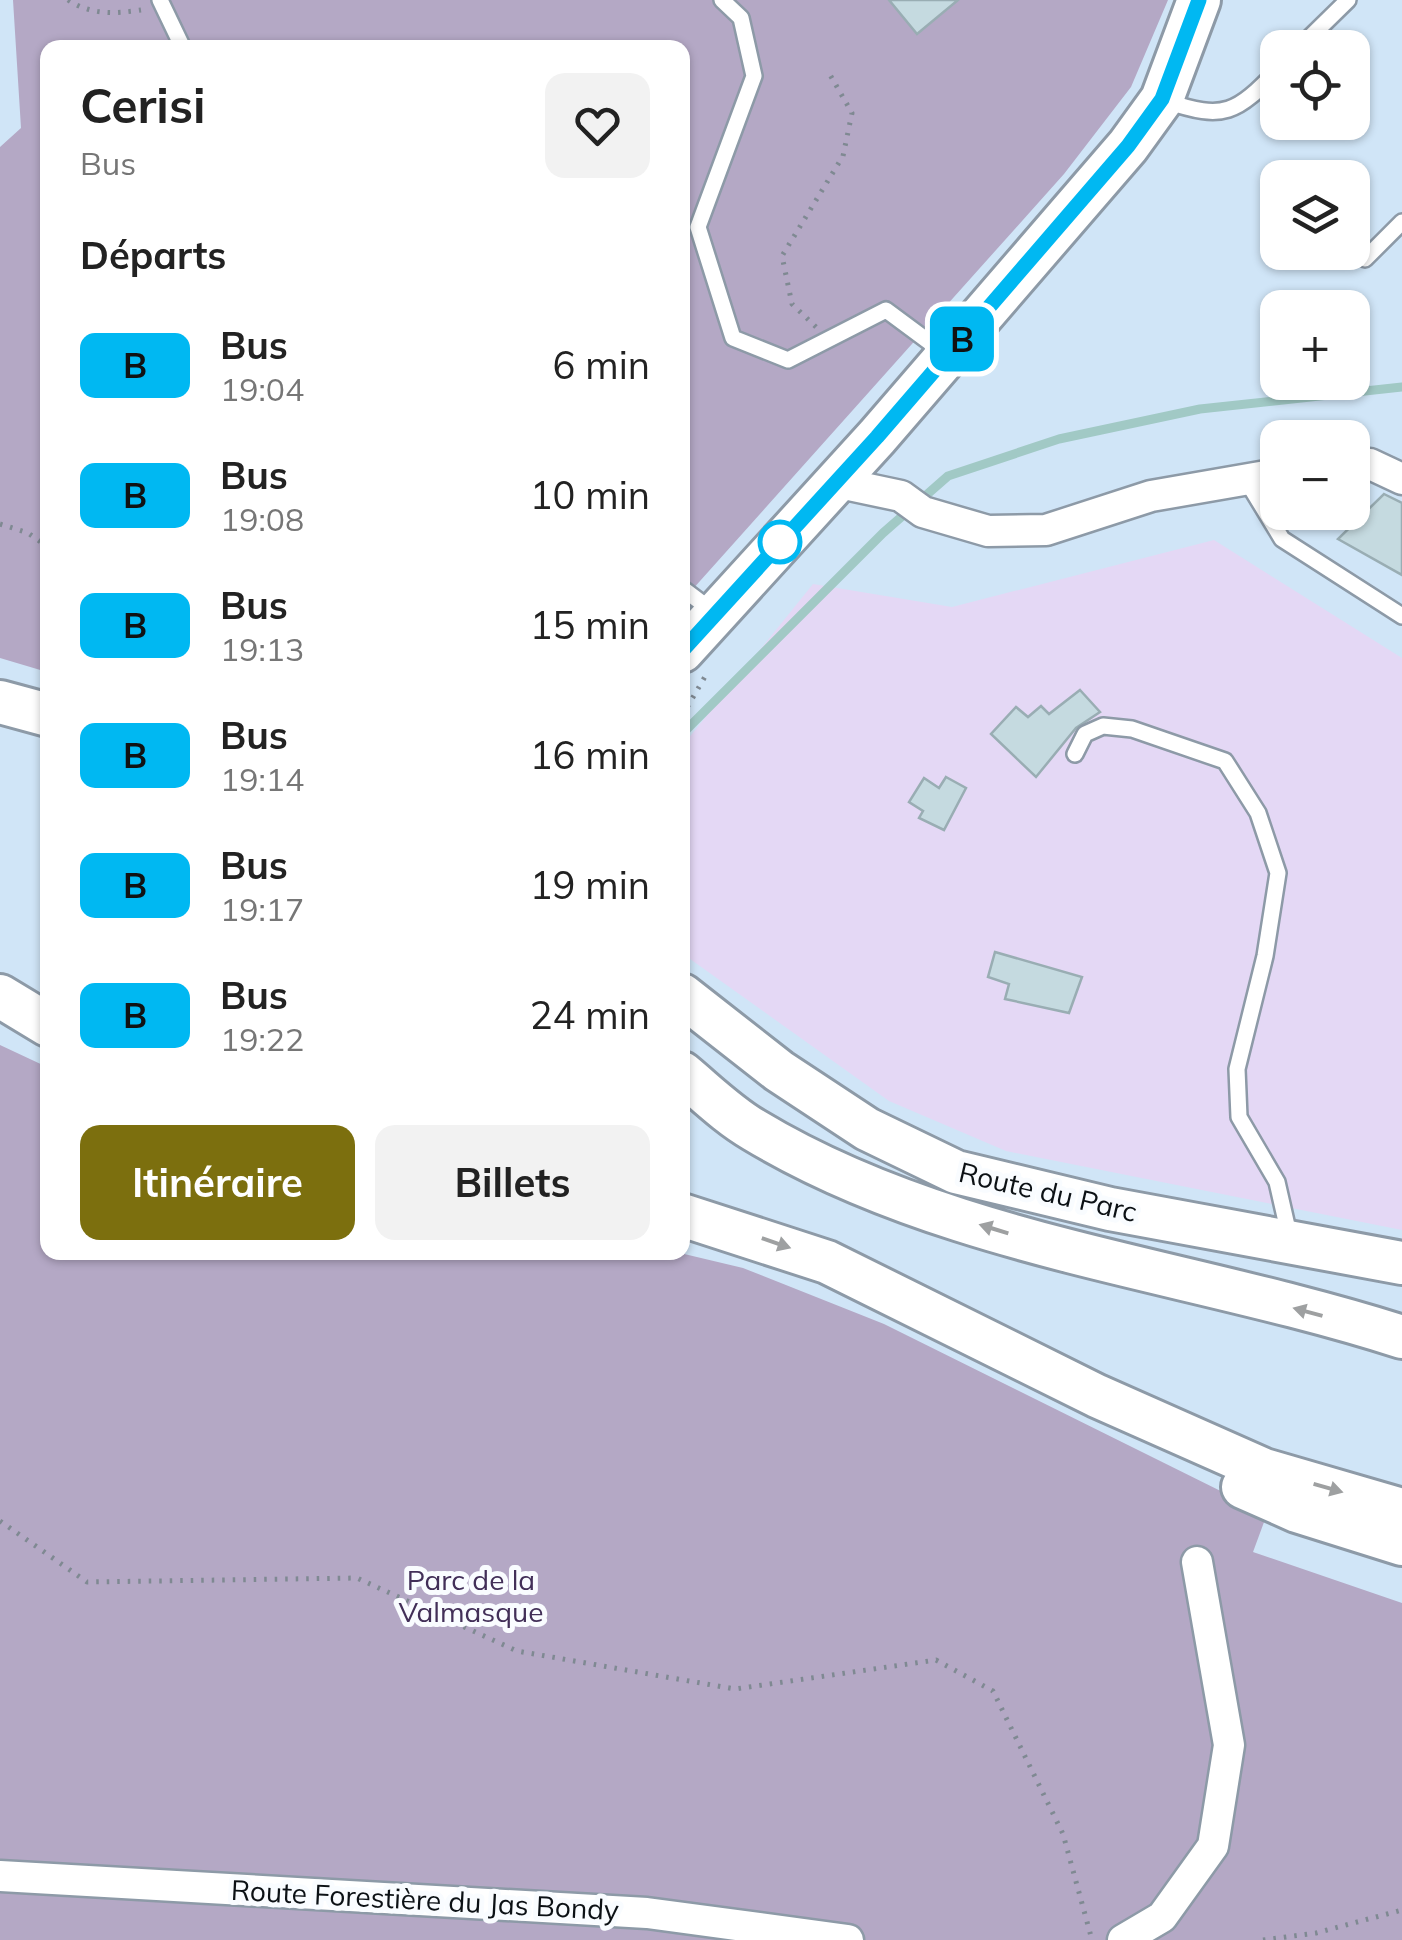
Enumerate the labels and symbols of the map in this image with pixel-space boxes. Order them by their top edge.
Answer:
line badge: B [930,306,994,372]
unlabelled marker [759,521,801,563]
street label: Route du Parc [956,1154,1141,1229]
one-way arrow [978,1221,1008,1236]
one-way arrow [761,1236,791,1251]
one-way arrow [1292,1304,1323,1319]
one-way arrow [1313,1481,1344,1497]
park label: Parc de la Valmasque [399,1562,543,1629]
street label: Route Forestière du Jas Bondy [230,1872,620,1927]

